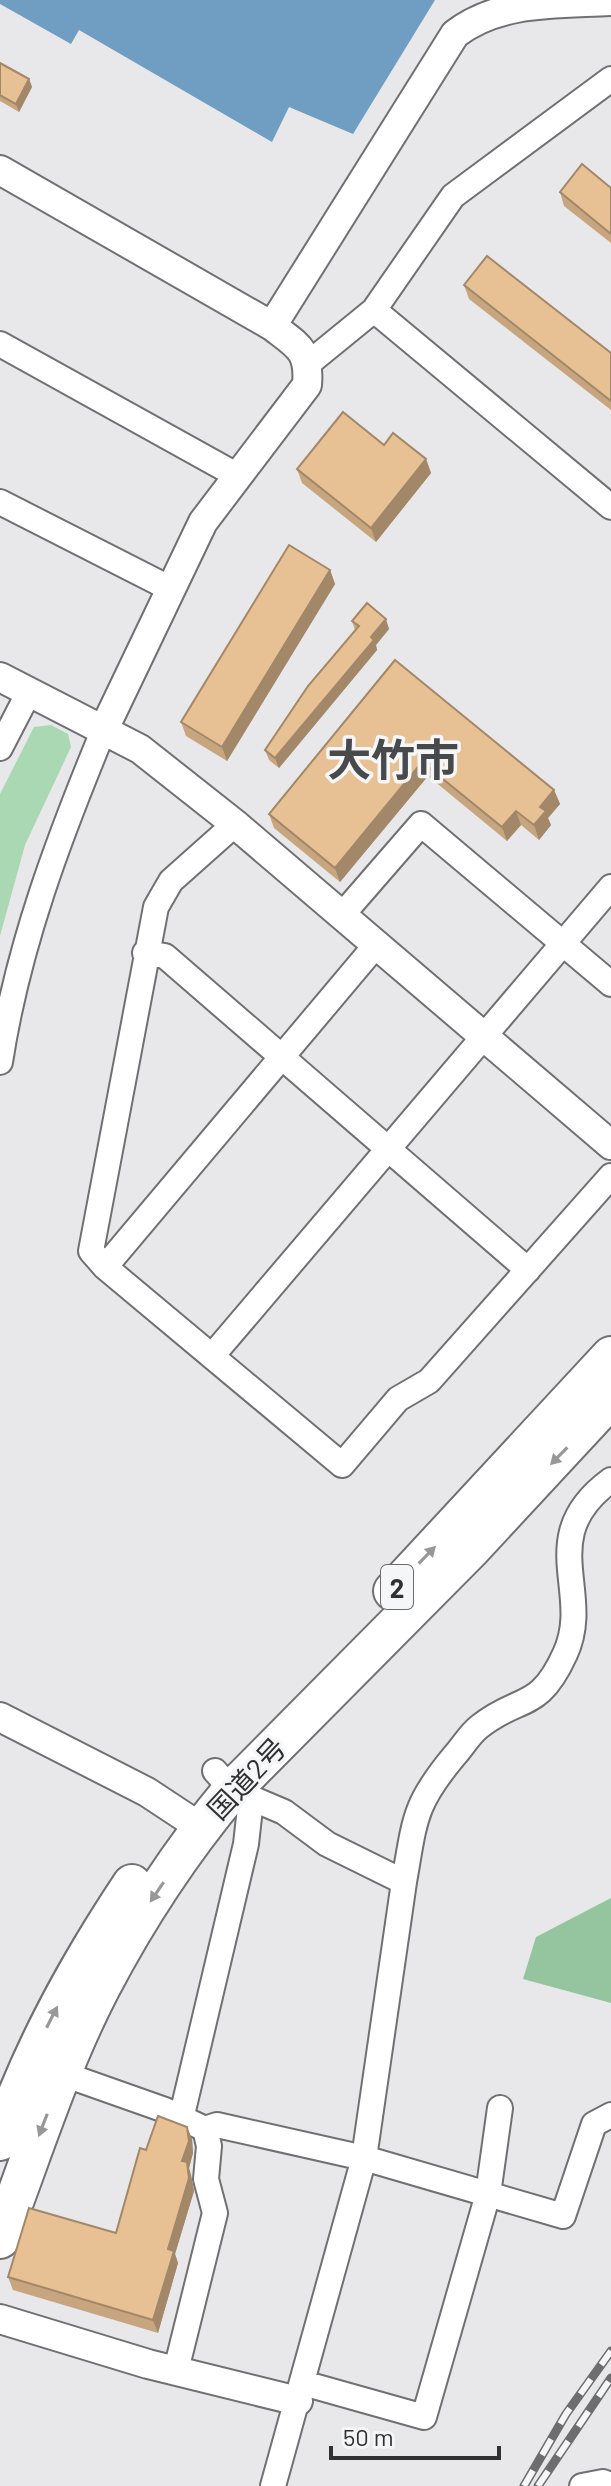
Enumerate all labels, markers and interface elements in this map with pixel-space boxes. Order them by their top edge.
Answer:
district label: 大竹市 [327,732,459,785]
one-way arrow [551,1447,569,1466]
one-way arrow [418,1546,436,1565]
road number: 2 [381,1565,413,1609]
street label: 国道2号 [200,1730,292,1826]
one-way arrow [150,1882,165,1903]
one-way arrow [45,2006,59,2029]
one-way arrow [36,2114,49,2138]
scale bar [331,2410,499,2460]
text: 50 m [343,2422,394,2451]

